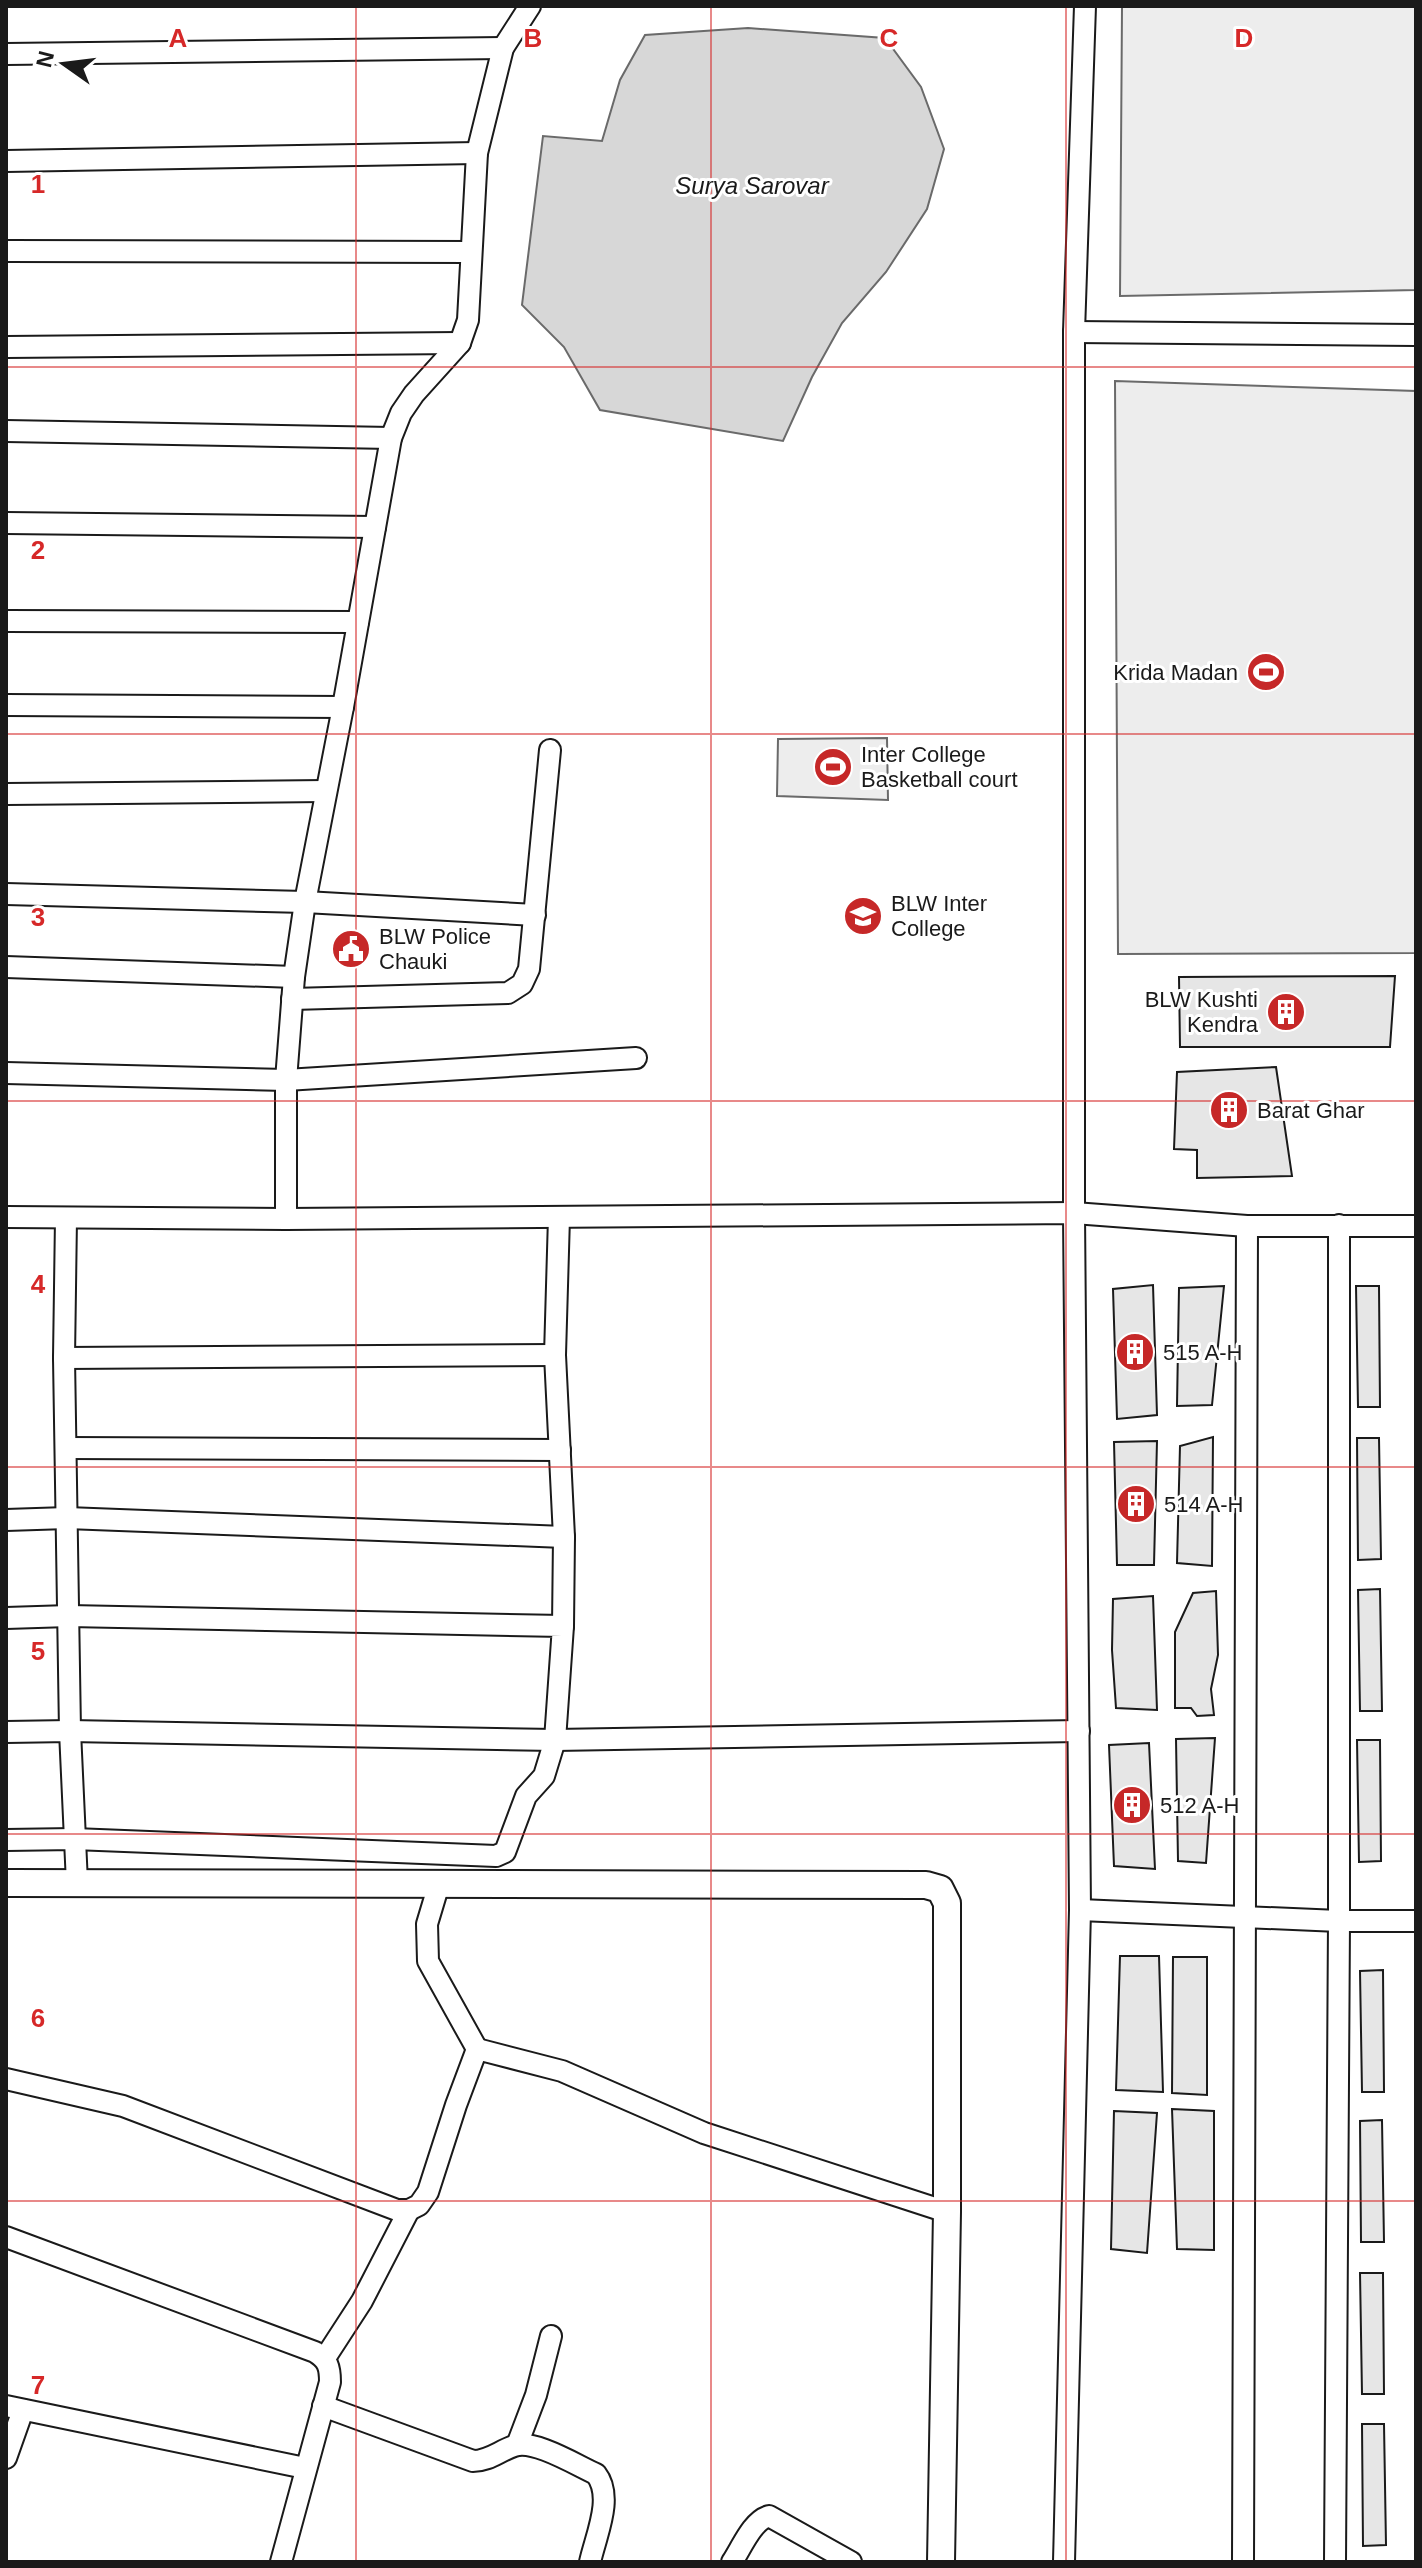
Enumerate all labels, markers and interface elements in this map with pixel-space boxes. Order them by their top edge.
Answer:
text: A [169,23,188,53]
text: B [524,23,542,53]
text: C [880,23,899,53]
text: D [1235,23,1253,53]
north arrow [24,24,104,104]
text: N [31,49,59,70]
text: 1 [31,169,45,199]
water label: Surya Sarovar [675,172,830,199]
text: 2 [31,535,45,565]
sports icon: Krida Madan [1245,651,1287,693]
place label: Krida Madan [1113,660,1238,685]
place label: Inter College Basketball court [861,742,1018,792]
sports icon: Inter College Basketball court [812,746,854,788]
place label: BLW Inter College [891,891,987,941]
school or university icon: BLW Inter College [842,895,884,937]
text: 3 [31,902,45,932]
place label: BLW Police Chauki [379,924,491,974]
public building icon: BLW Police Chauki [330,928,372,970]
place label: BLW Kushti Kendra [1145,987,1259,1037]
building icon: BLW Kushti Kendra [1265,991,1307,1033]
building icon: Barat Ghar [1208,1089,1250,1131]
place label: Barat Ghar [1257,1098,1365,1123]
text: 4 [31,1269,46,1299]
building icon: 515 A-H [1114,1331,1156,1373]
place label: 515 A-H [1163,1340,1243,1365]
building icon: 514 A-H [1115,1483,1157,1525]
place label: 514 A-H [1164,1492,1244,1517]
text: 5 [31,1636,45,1666]
building icon: 512 A-H [1111,1784,1153,1826]
place label: 512 A-H [1160,1793,1240,1818]
text: 6 [31,2003,45,2033]
text: 7 [31,2370,45,2400]

